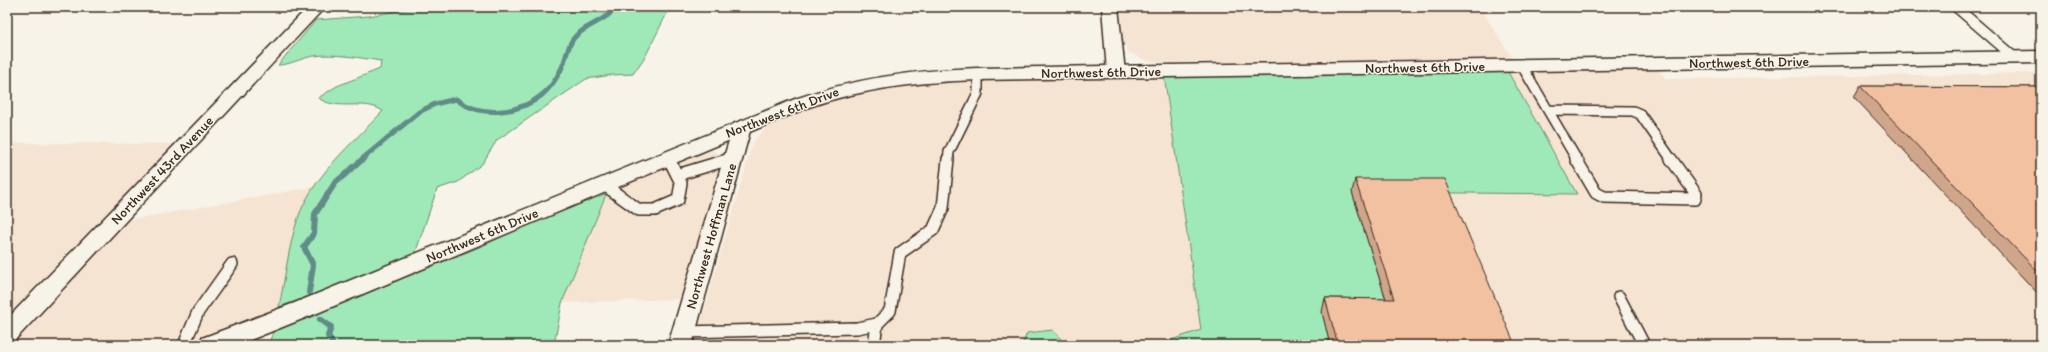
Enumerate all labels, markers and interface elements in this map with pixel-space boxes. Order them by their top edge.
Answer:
street label: Northwest 6th Drive [1689,53,1810,72]
street label: Northwest 6th Drive [1365,58,1486,77]
street label: Northwest 6th Drive [1041,63,1162,82]
street label: Northwest 6th Drive [723,83,842,142]
street label: Northwest 43rd Avenue [108,112,217,228]
street label: Northwest Hoffman Lane [682,161,741,311]
street label: Northwest 6th Drive [424,204,541,267]

